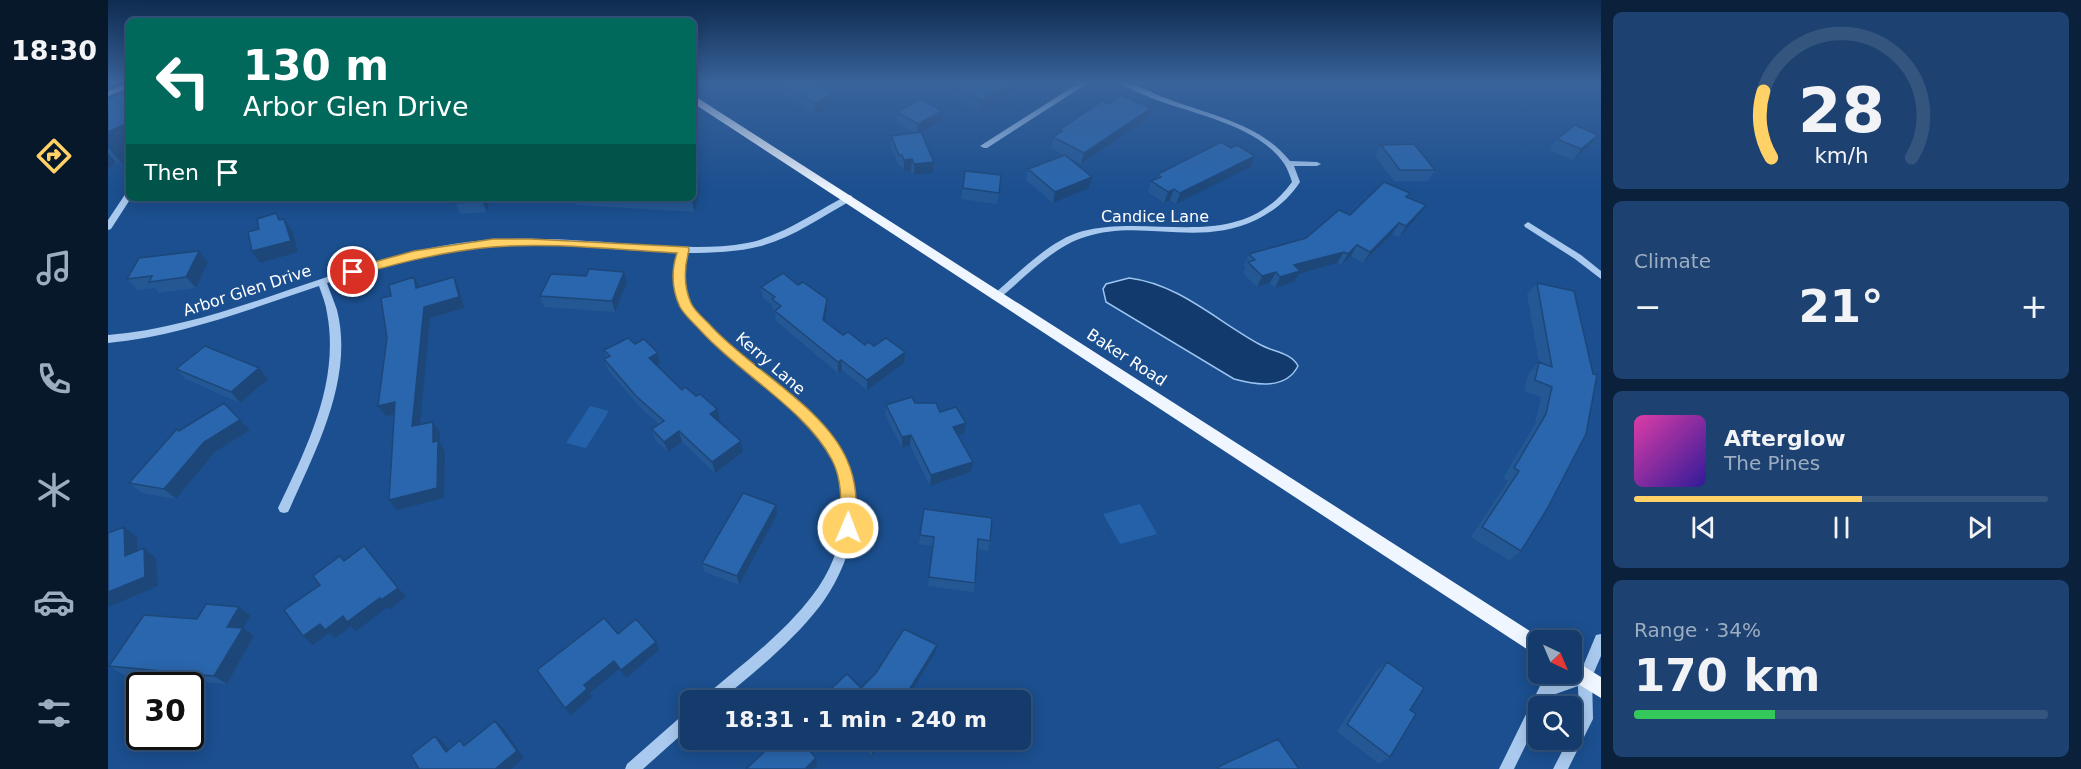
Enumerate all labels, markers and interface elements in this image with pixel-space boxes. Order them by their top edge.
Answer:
text: 18:30 [11,35,97,66]
text: 130 m [243,41,389,90]
icon: left [144,42,222,120]
text: 28 [1798,74,1884,147]
text: Arbor Glen Drive [243,91,469,122]
icon: directions [33,135,75,177]
text: km/h [1814,143,1868,168]
icon: arrive [211,156,244,189]
text: Then [144,160,199,185]
street label: Candice Lane [1101,207,1209,226]
pin [327,246,378,297]
icon: music [33,247,75,289]
text: Climate [1634,249,1711,273]
icon: arrive [336,255,369,288]
street label: Arbor Glen Drive [181,261,314,320]
text: 21° [1798,280,1884,333]
text: − [1634,287,1662,326]
text: + [2020,287,2048,326]
street label: Baker Road [1083,325,1170,390]
street label: Kerry Lane [732,328,809,399]
icon: phone [33,358,75,400]
text: Afterglow [1724,426,1846,451]
text: The Pines [1724,451,1820,475]
icon: climate [33,469,75,511]
position arrow [816,496,880,560]
icon: previous [1687,511,1720,544]
icon: pause [1825,511,1858,544]
icon: next [1963,511,1996,544]
icon: car [33,581,75,623]
text: Range · 34% [1634,618,1761,642]
north arrow [1528,630,1582,684]
map controls [1528,630,1582,750]
text: 170 km [1634,649,1820,702]
speed limit sign: 30 [126,672,204,750]
icon: filters [33,692,75,734]
button: search [1528,696,1582,750]
text: 18:31 · 1 min · 240 m [724,707,987,732]

